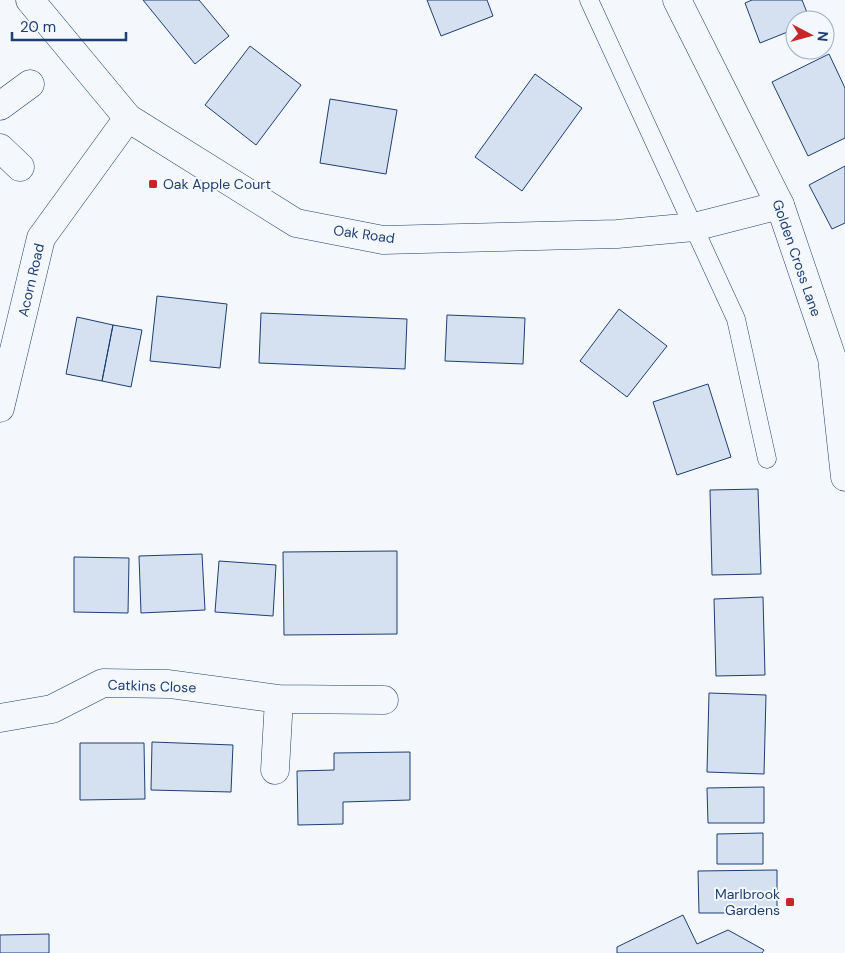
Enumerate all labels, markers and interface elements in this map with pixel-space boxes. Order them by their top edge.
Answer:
scale bar [12,10,126,42]
north arrow [785,10,835,60]
text: 20 m [20,17,56,37]
text: N [813,30,832,42]
place label: Oak Apple Court [163,175,271,193]
marker: Oak Apple Court [147,178,159,190]
street label: Golden Cross Lane [769,197,825,319]
street label: Oak Road [332,221,396,247]
street label: Acorn Road [14,242,48,318]
street label: Catkins Close [107,675,197,697]
place label: Marlbrook Gardens [715,885,780,919]
marker: Marlbrook Gardens [784,896,796,908]

